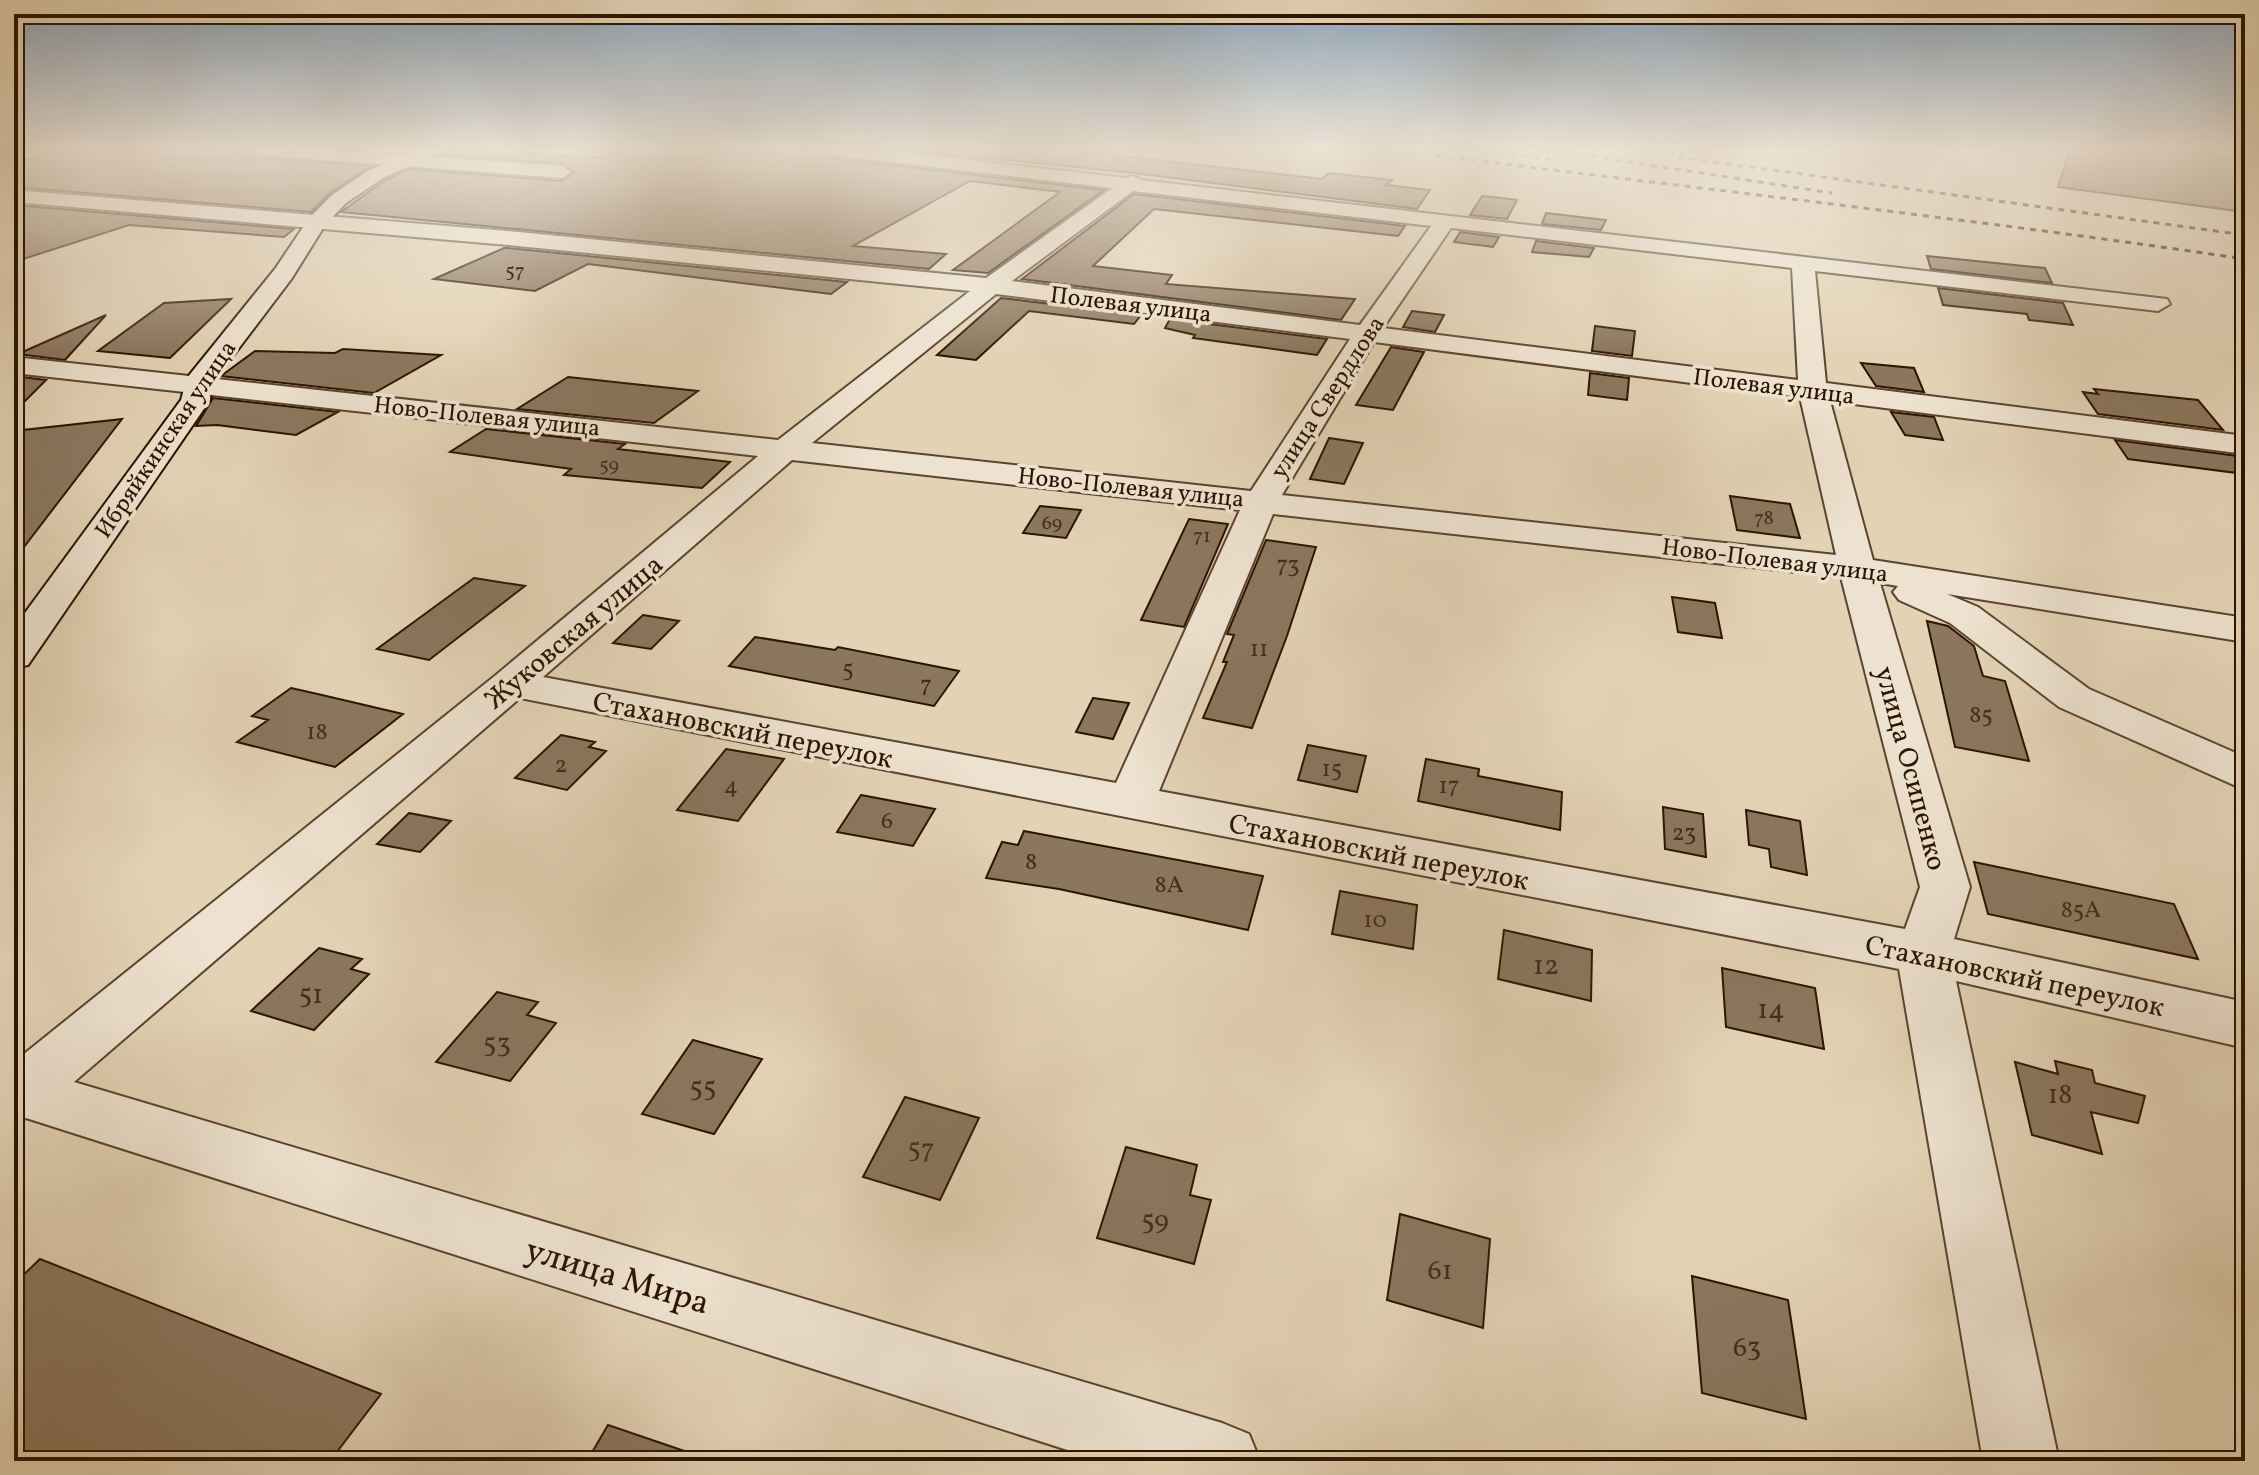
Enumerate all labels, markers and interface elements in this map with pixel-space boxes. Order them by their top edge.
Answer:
house number: 57 [505,258,525,286]
street label: Полевая улица [1048,279,1214,333]
street label: улица Свердлова [1263,310,1394,486]
street label: Ибряйкинская улица [88,334,246,546]
street label: Полевая улица [1691,361,1857,415]
street label: Ново-Полевая улица [372,389,602,447]
house number: 59 [599,452,619,480]
street label: Ново-Полевая улица [1016,460,1246,518]
house number: 78 [1754,505,1774,533]
house number: 69 [1042,510,1062,538]
house number: 71 [1193,523,1211,551]
street label: Ново-Полевая улица [1660,531,1890,593]
street label: Жуковская улица [477,546,672,719]
house number: 73 [1276,549,1300,583]
house number: 11 [1250,633,1268,667]
house number: 5 [842,653,854,687]
street label: улица Осипенко [1864,662,1956,875]
house number: 7 [920,669,932,703]
street label: Стахановский переулок [589,683,896,780]
house number: 85 [1969,699,1993,733]
house number: 18 [306,716,328,750]
house number: 2 [555,749,567,783]
house number: 15 [1322,753,1342,787]
house number: 4 [724,770,738,804]
house number: 17 [1439,770,1459,804]
house number: 6 [881,805,893,839]
street label: Стахановский переулок [1225,805,1532,902]
house number: 23 [1672,817,1696,851]
house number: 8 [1025,846,1037,880]
house number: 8А [1154,869,1184,903]
house number: 85А [2061,894,2101,928]
house number: 10 [1363,904,1387,938]
street label: Стахановский переулок [1861,927,2168,1028]
house number: 12 [1533,947,1559,986]
house number: 51 [299,976,323,1015]
house number: 14 [1757,991,1785,1030]
house number: 53 [483,1025,511,1064]
house number: 55 [690,1069,716,1108]
house number: 18 [2047,1076,2073,1115]
house number: 57 [907,1130,935,1169]
house number: 59 [1141,1202,1169,1241]
street label: улица Мира [519,1228,715,1329]
house number: 61 [1427,1252,1453,1291]
house number: 63 [1733,1329,1761,1368]

